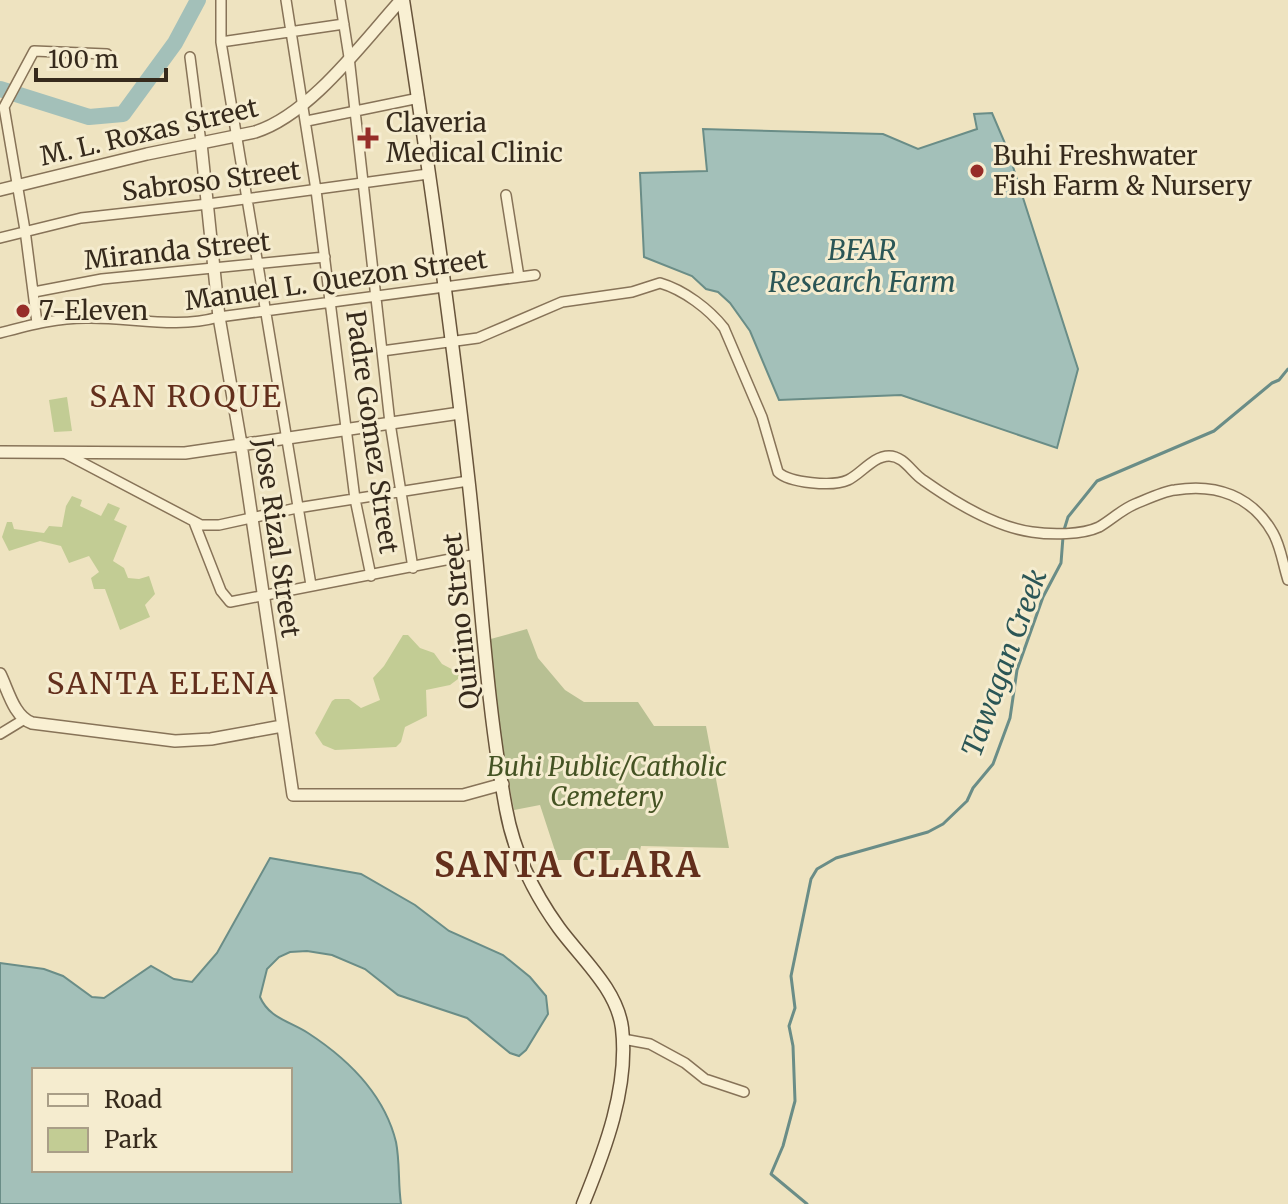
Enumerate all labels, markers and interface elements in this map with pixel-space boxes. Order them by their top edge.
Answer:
scale bar [36,32,166,82]
text: 100 m [48,44,119,75]
street label: M. L. Roxas Street [37,90,261,173]
place label: Claveria Medical Clinic [386,106,563,169]
marker: Claveria Medical Clinic [357,127,379,149]
place label: Buhi Freshwater Fish Farm & Nursery [993,139,1253,202]
street label: Sabroso Street [120,153,302,208]
marker: Buhi Freshwater Fish Farm & Nursery [968,162,986,180]
street label: Miranda Street [82,224,272,277]
water label: BFAR Research Farm [768,232,956,300]
street label: Manuel L. Quezon Street [183,242,489,317]
place label: 7-Eleven [39,294,148,327]
marker: 7-Eleven [14,302,32,320]
street label: Padre Gomez Street [339,308,406,556]
district label: SAN ROQUE [89,377,283,415]
street label: Jose Rizal Street [247,435,308,640]
street label: Quirino Street [435,531,486,711]
water label: Tawagan Creek [953,564,1055,762]
district label: SANTA ELENA [46,664,280,702]
park label: Buhi Public/Catholic Cemetery [487,750,727,813]
district label: SANTA CLARA [434,844,702,886]
legend [32,1068,292,1172]
text: Road [104,1084,162,1115]
text: Park [104,1124,158,1155]

